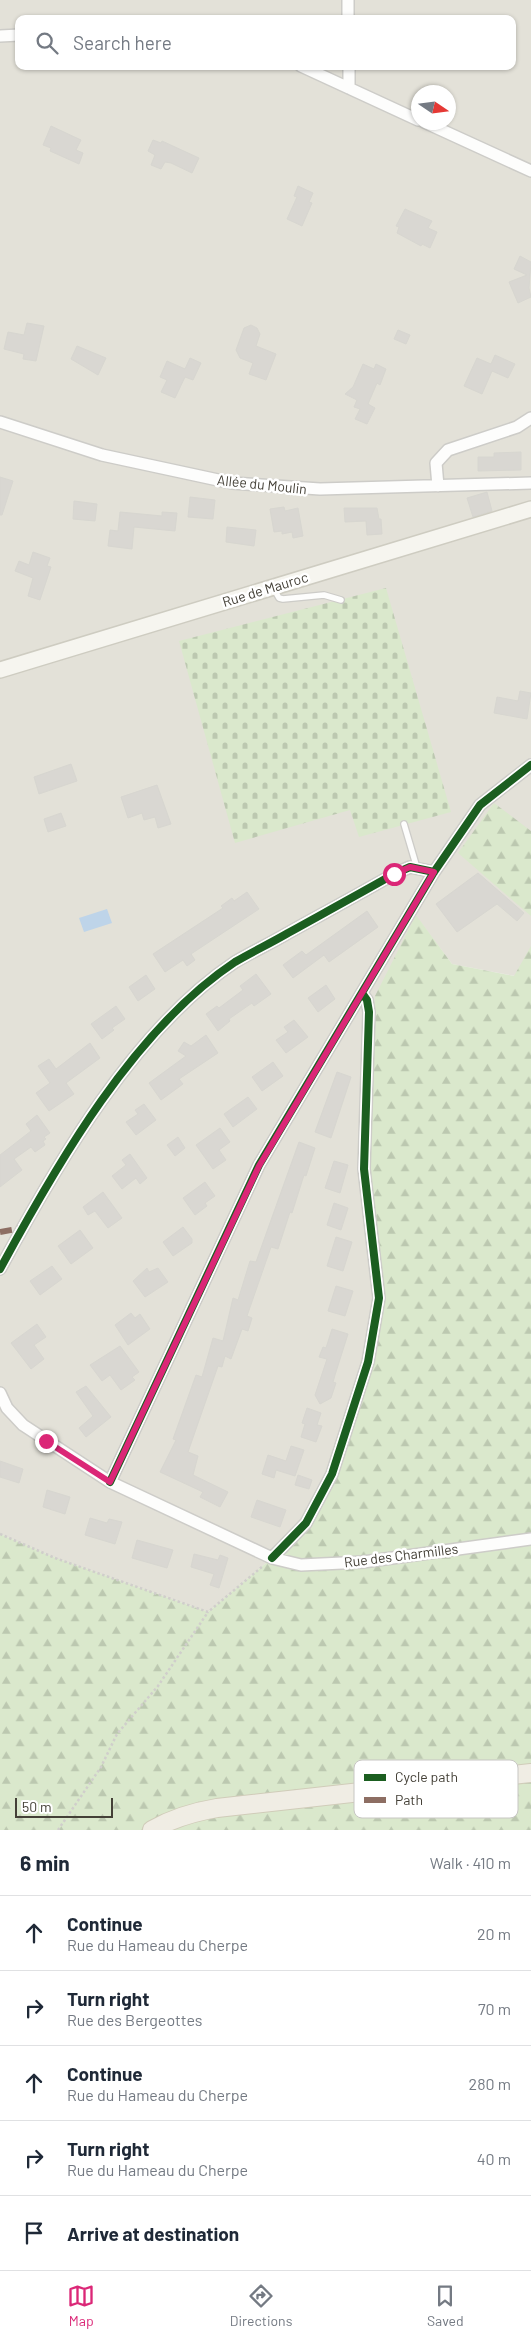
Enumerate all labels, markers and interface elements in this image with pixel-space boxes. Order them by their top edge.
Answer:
search box [15,15,516,70]
icon: search [33,29,61,57]
text: Search here [73,31,172,54]
north arrow [411,85,456,130]
street label: Allée du Moulin [216,471,308,497]
street label: Rue de Mauroc [220,568,310,610]
route start [383,863,406,886]
route end [35,1430,58,1453]
street label: Rue des Charmilles [343,1540,459,1570]
legend [354,1760,518,1818]
text: Cycle path [395,1768,458,1785]
text: Path [395,1791,423,1808]
scale bar [15,1795,112,1818]
text: 50 m [22,1798,51,1815]
text: 6 min [20,1850,70,1875]
text: Walk · 410 m [430,1853,511,1872]
text: Continue [67,1912,143,1935]
icon: ahead [20,1919,48,1947]
text: 20 m [477,1924,511,1943]
text: Rue du Hameau du Cherpe [67,1935,248,1954]
text: Turn right [67,1987,149,2010]
icon: right [20,1994,48,2022]
text: 70 m [478,1999,511,2018]
text: Rue des Bergeottes [67,2010,203,2029]
text: Continue [67,2062,143,2085]
icon: ahead [20,2069,48,2097]
text: 280 m [469,2074,511,2093]
text: Rue du Hameau du Cherpe [67,2085,248,2104]
text: Turn right [67,2137,149,2160]
icon: right [20,2144,48,2172]
text: 40 m [477,2149,511,2168]
text: Rue du Hameau du Cherpe [67,2160,248,2179]
icon: arrive [20,2219,48,2247]
text: Arrive at destination [67,2222,239,2245]
tab: Map [67,2282,95,2329]
tab: Directions [230,2282,292,2329]
tab: Saved [427,2282,464,2329]

